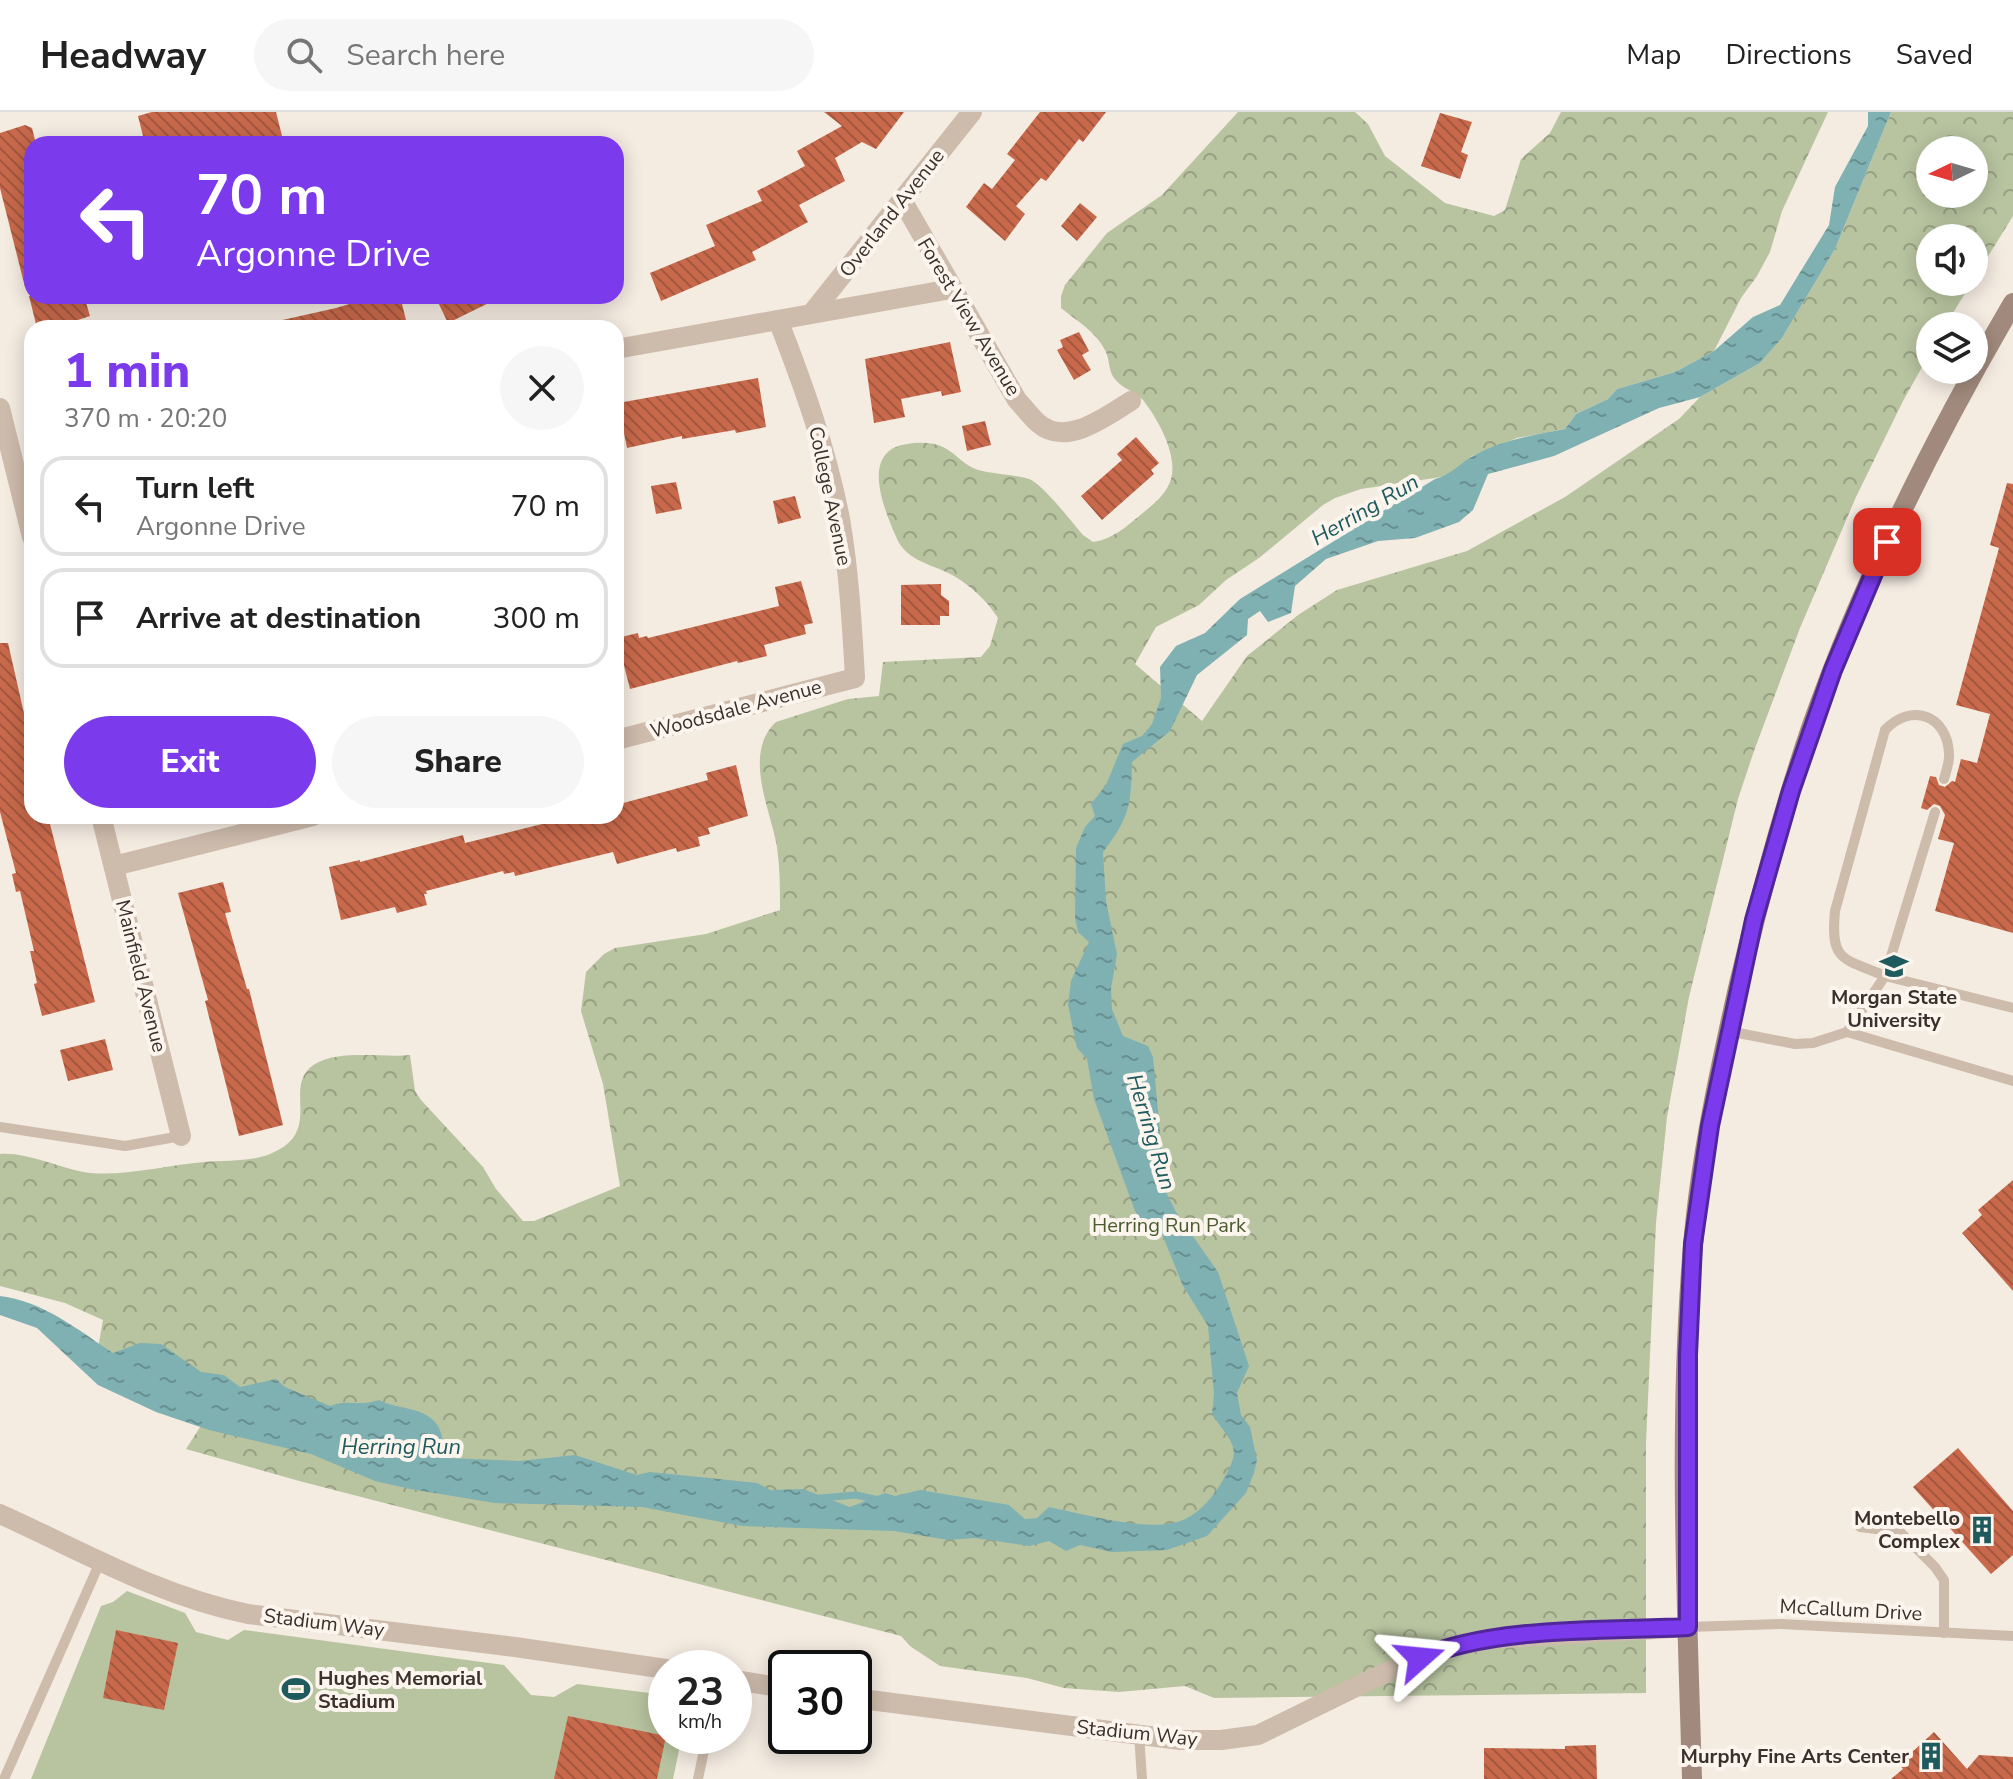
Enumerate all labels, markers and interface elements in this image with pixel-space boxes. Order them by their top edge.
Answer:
search box [254,19,814,91]
text: Headway [40,30,206,81]
icon: search [282,33,326,77]
text: Search here [346,35,505,76]
text: Map [1626,36,1681,74]
text: Directions [1725,36,1852,74]
text: Saved [1896,36,1973,74]
north arrow [1916,136,1988,208]
map controls [1916,136,1988,384]
street label: Overland Avenue [833,143,951,283]
text: 70 m [196,157,327,234]
icon: left [64,168,168,272]
button: sound [1916,224,1988,296]
text: Argonne Drive [196,230,431,279]
street label: Forest View Avenue [911,233,1027,401]
button: layers [1916,312,1988,384]
text: 1 min [64,338,190,404]
button: close [500,346,584,430]
text: 370 m · 20:20 [64,401,227,436]
street label: College Avenue [802,424,858,568]
water label: Herring Run [1306,467,1424,553]
text: Turn left [136,468,254,509]
icon: left [68,484,112,528]
text: 70 m [511,486,580,527]
pin [1853,508,1921,576]
text: Argonne Drive [136,509,306,544]
icon: arrive [1865,520,1909,564]
icon: arrive [68,596,112,640]
text: Arrive at destination [136,598,421,639]
text: 300 m [493,598,580,639]
street label: Woodsdale Avenue [647,673,825,745]
button: Exit [64,716,316,808]
button: Share [332,716,584,808]
street label: Mainfield Avenue [109,897,173,1055]
school or university icon: Morgan State University [1879,951,1909,981]
place label: Morgan State University [1831,984,1957,1034]
water label: Herring Run [1119,1070,1183,1194]
park label: Herring Run Park [1092,1212,1247,1239]
water label: Herring Run [341,1432,461,1462]
place label: Montebello Complex [1854,1505,1961,1555]
building icon: Montebello Complex [1967,1515,1997,1545]
street label: McCallum Drive [1779,1593,1923,1627]
street label: Stadium Way [262,1602,387,1644]
position arrow [1378,1616,1462,1700]
speed limit sign: 30 [768,1650,872,1754]
place label: Hughes Memorial Stadium [318,1665,483,1715]
text: 23 [676,1665,724,1719]
sports icon: Hughes Memorial Stadium [281,1674,311,1704]
text: km/h [678,1708,722,1735]
street label: Stadium Way [1075,1713,1199,1753]
building icon: Murphy Fine Arts Center [1916,1741,1946,1771]
place label: Murphy Fine Arts Center [1681,1743,1909,1770]

